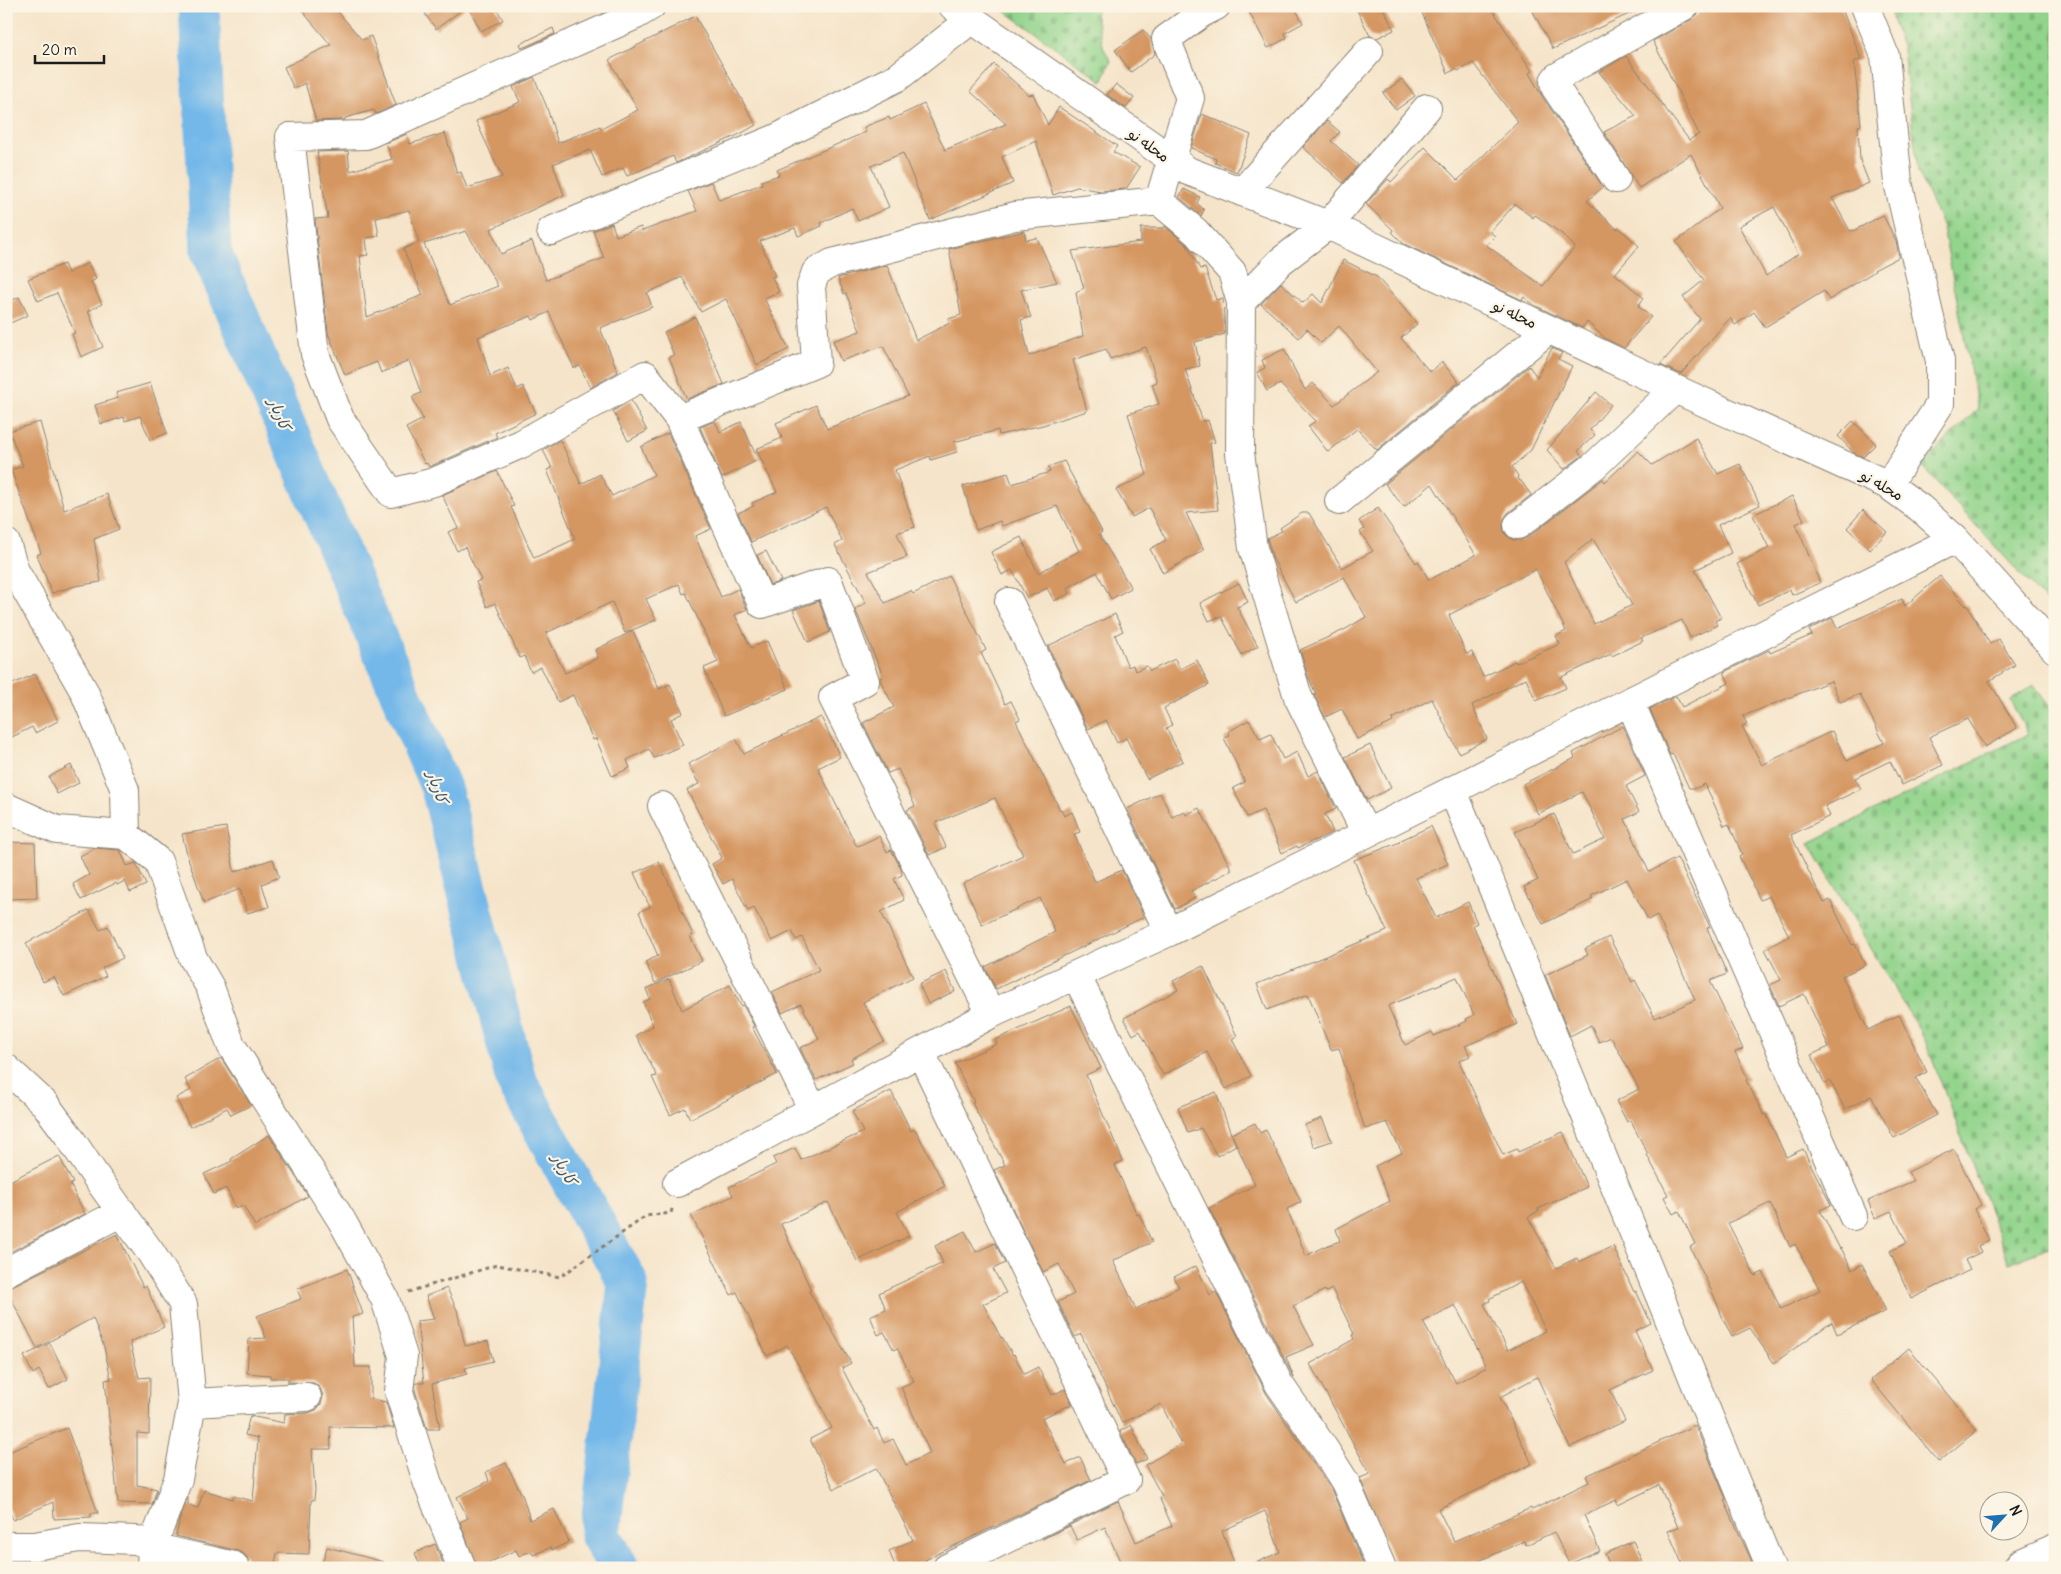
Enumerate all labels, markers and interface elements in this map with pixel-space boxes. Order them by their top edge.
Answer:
scale bar [35,32,104,64]
text: 20 m [42,40,77,59]
street label: محله نو [1124,123,1173,166]
street label: محله نو [1489,295,1540,332]
water label: کاربار [263,393,297,436]
street label: محله نو [1856,465,1907,504]
water label: کاربار [422,766,454,809]
water label: کاربار [546,1148,583,1191]
north arrow [1978,1492,2028,1542]
text: N [2005,1502,2026,1519]

